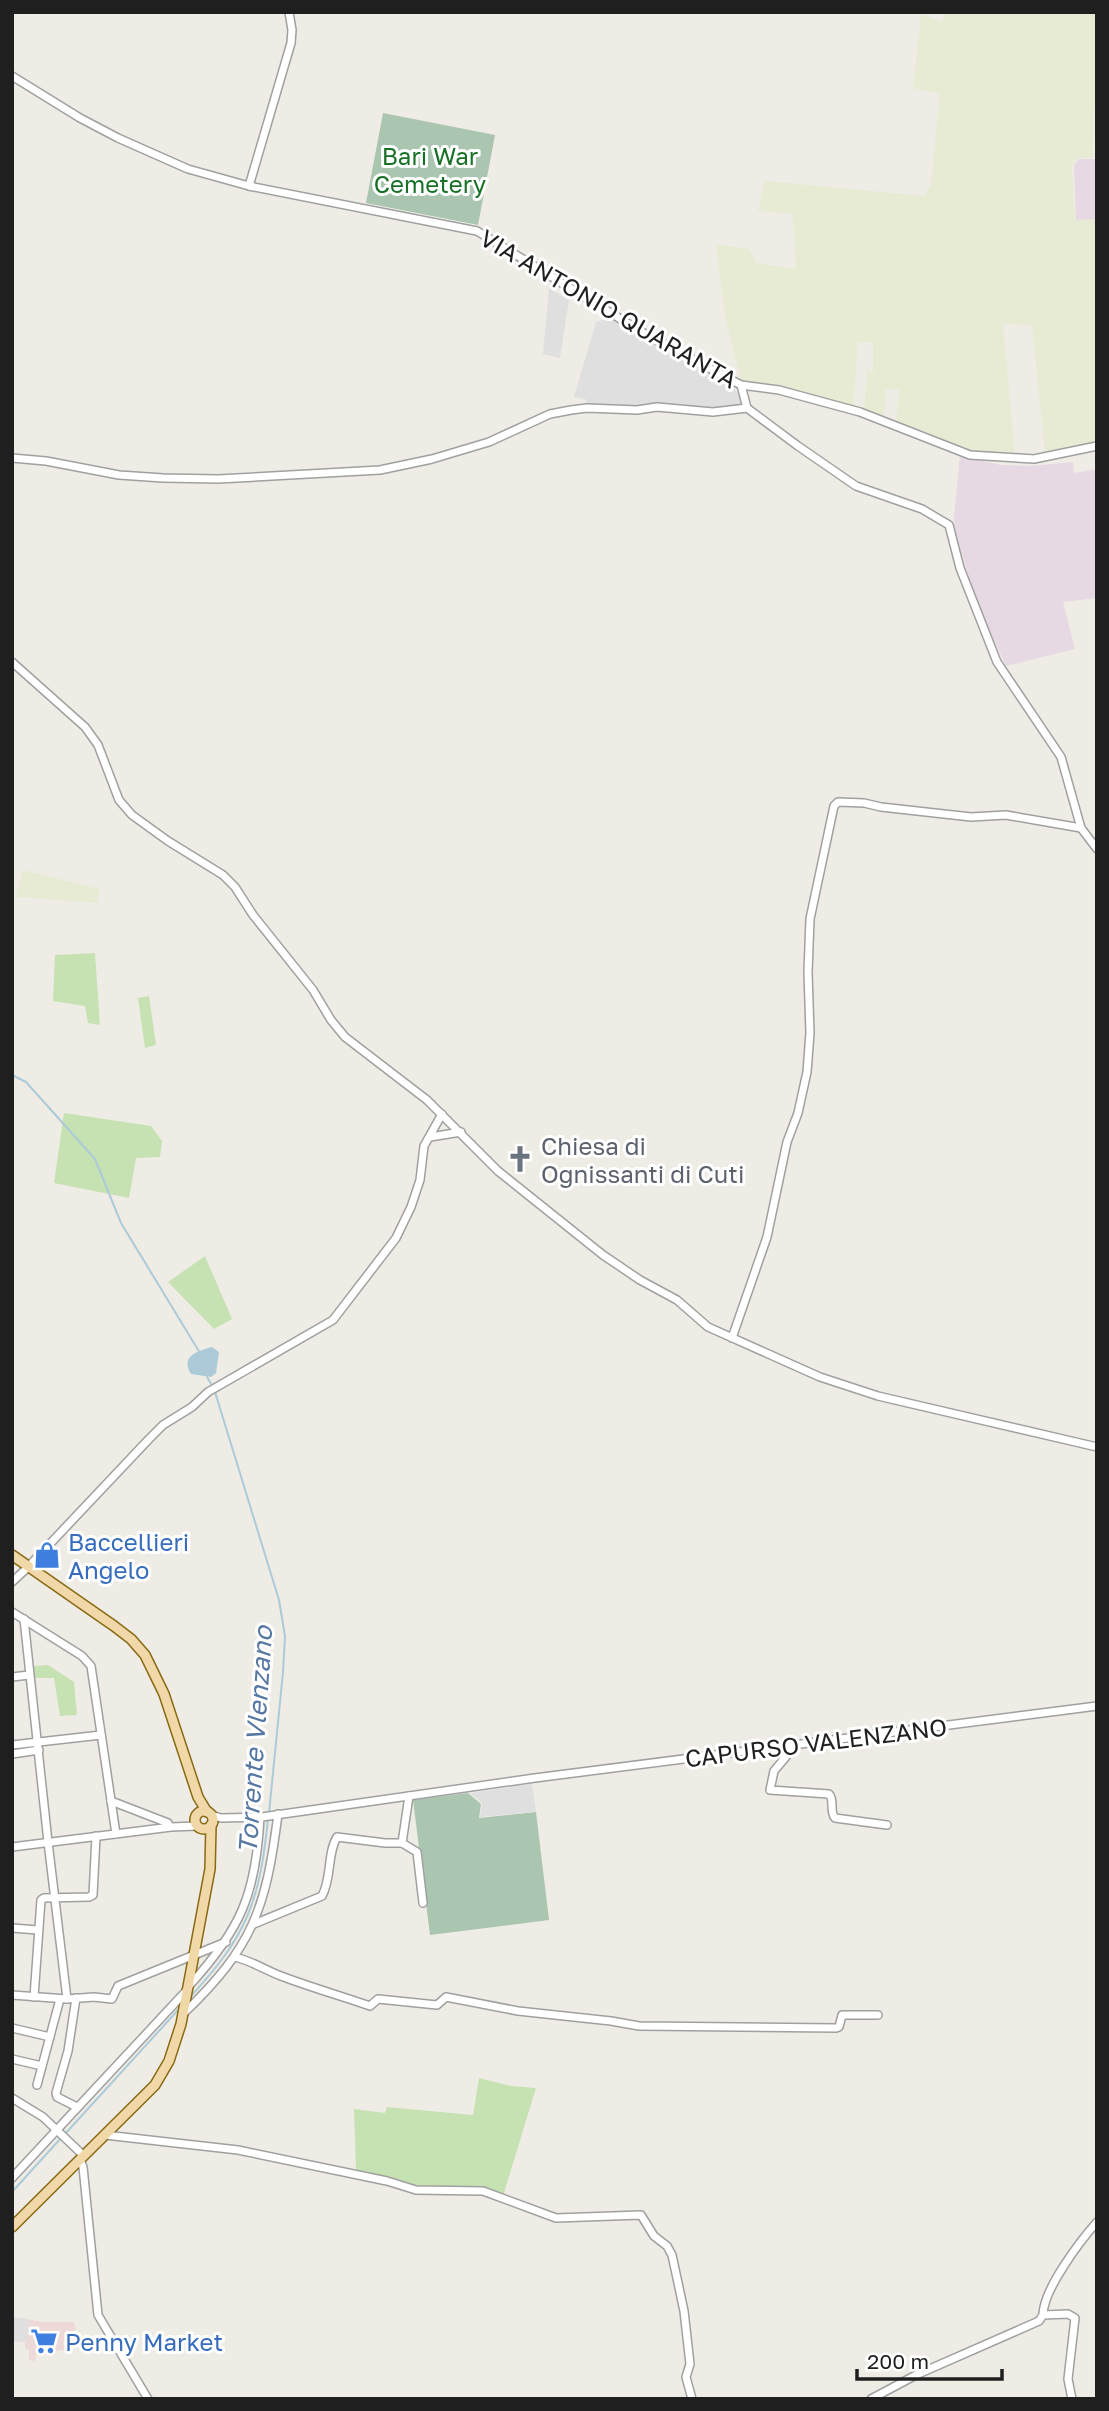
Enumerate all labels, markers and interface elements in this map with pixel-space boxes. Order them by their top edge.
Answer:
park label: Bari War Cemetery [374,141,486,198]
street label: VIA ANTONIO QUARANTA [475,222,743,394]
place label: Chiesa di Ognissanti di Cuti [541,1131,744,1188]
church icon: Chiesa di Ognissanti di Cuti [505,1144,535,1174]
place label: Baccellieri Angelo [68,1527,189,1584]
shop icon: Baccellieri Angelo [32,1540,62,1570]
water label: Torrente Vlenzano [232,1624,279,1855]
street label: CAPURSO VALENZANO [683,1712,949,1772]
supermarket icon: Penny Market [29,2326,59,2356]
place label: Penny Market [65,2327,223,2356]
scale bar [857,2338,1002,2382]
text: 200 m [867,2348,929,2374]

